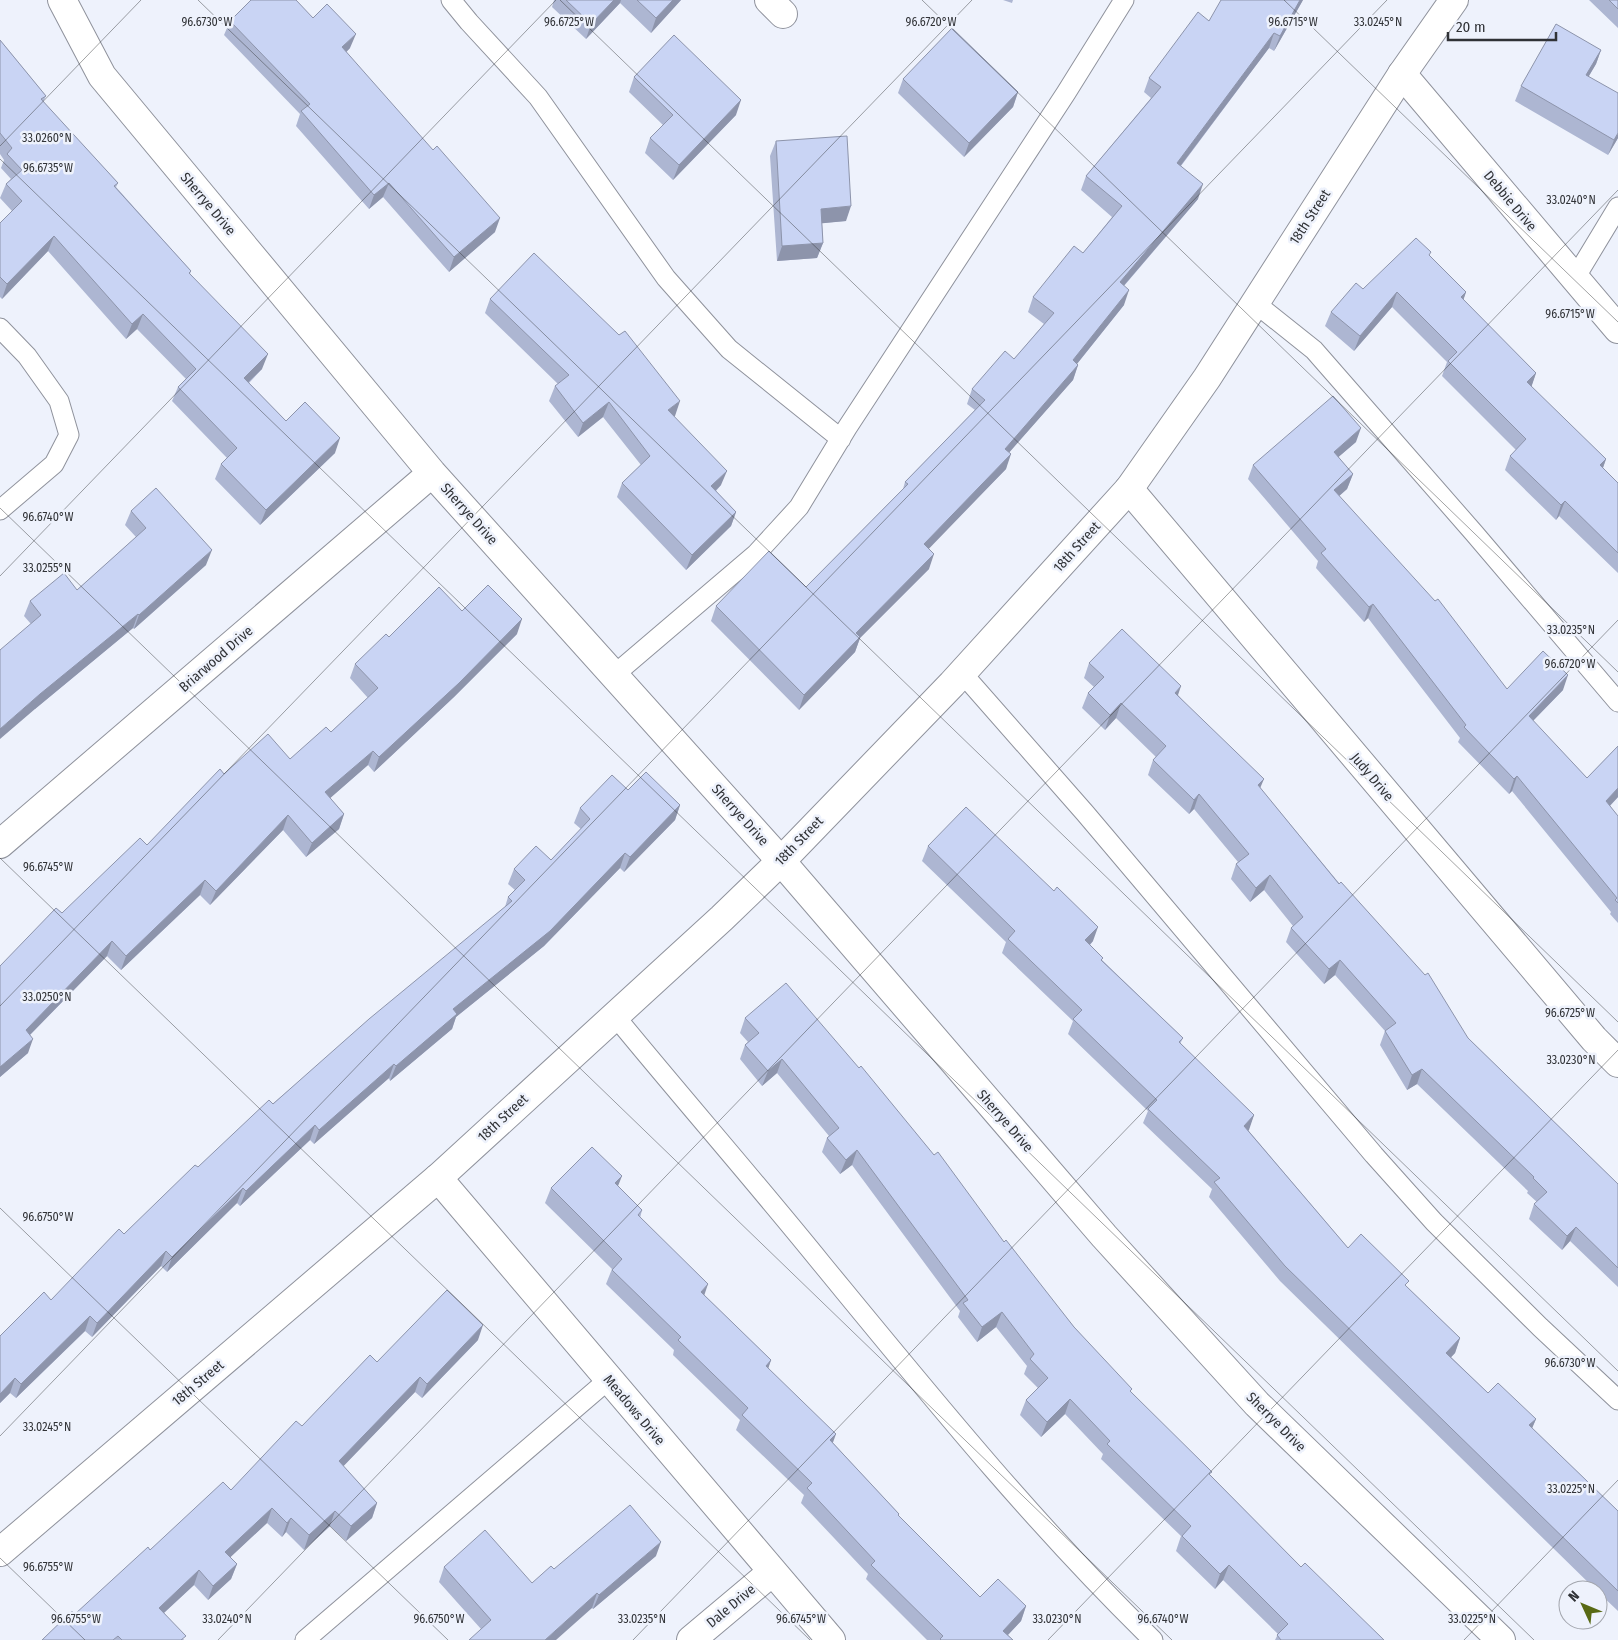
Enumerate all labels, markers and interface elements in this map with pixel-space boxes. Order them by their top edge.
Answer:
scale bar [1448,10,1556,42]
text: 96.6730°W [182,15,232,29]
text: 96.6725°W [544,15,594,29]
text: 96.6720°W [906,15,956,29]
text: 96.6715°W [1268,15,1318,29]
text: 33.0245°N [1354,15,1402,29]
text: 20 m [1456,18,1486,36]
text: 33.0260°N [22,131,72,145]
text: 96.6735°W [23,161,73,175]
street label: Debbie Drive [1480,167,1540,235]
street label: Sherrye Drive [177,169,239,239]
street label: 18th Street [1286,186,1334,248]
text: 33.0240°N [1546,193,1596,207]
text: 96.6715°W [1545,307,1595,321]
street label: Sherrye Drive [437,480,501,548]
text: 96.6740°W [22,510,74,524]
street label: 18th Street [1050,518,1104,576]
text: 33.0255°N [23,561,71,575]
street label: Briarwood Drive [176,622,256,696]
text: 33.0235°N [1547,623,1595,637]
text: 96.6720°W [1545,657,1595,671]
street label: Judy Drive [1347,749,1397,805]
street label: Sherrye Drive [708,781,772,849]
street label: 18th Street [771,812,827,869]
text: 96.6745°W [23,860,73,874]
text: 33.0250°N [22,990,72,1004]
text: 96.6725°W [1545,1006,1595,1020]
text: 33.0230°N [1546,1053,1596,1067]
street label: Sherrye Drive [973,1086,1037,1156]
street label: 18th Street [474,1090,532,1145]
text: 96.6750°W [23,1210,74,1224]
street label: 18th Street [169,1356,228,1409]
text: 96.6730°W [1545,1356,1595,1370]
street label: Meadows Drive [600,1371,668,1449]
street label: Sherrye Drive [1243,1389,1309,1455]
text: 33.0245°N [23,1420,71,1434]
text: 33.0225°N [1547,1482,1595,1496]
text: 96.6755°W [23,1560,73,1574]
north arrow [1558,1580,1608,1630]
street label: Dale Drive [703,1581,759,1631]
text: N [1565,1587,1583,1605]
text: 96.6755°W [51,1612,101,1626]
text: 33.0240°N [202,1612,252,1626]
text: 96.6750°W [414,1612,465,1626]
text: 33.0235°N [618,1612,666,1626]
text: 96.6745°W [776,1612,826,1626]
text: 33.0230°N [1032,1612,1082,1626]
text: 96.6740°W [1137,1612,1189,1626]
text: 33.0225°N [1448,1612,1496,1626]

